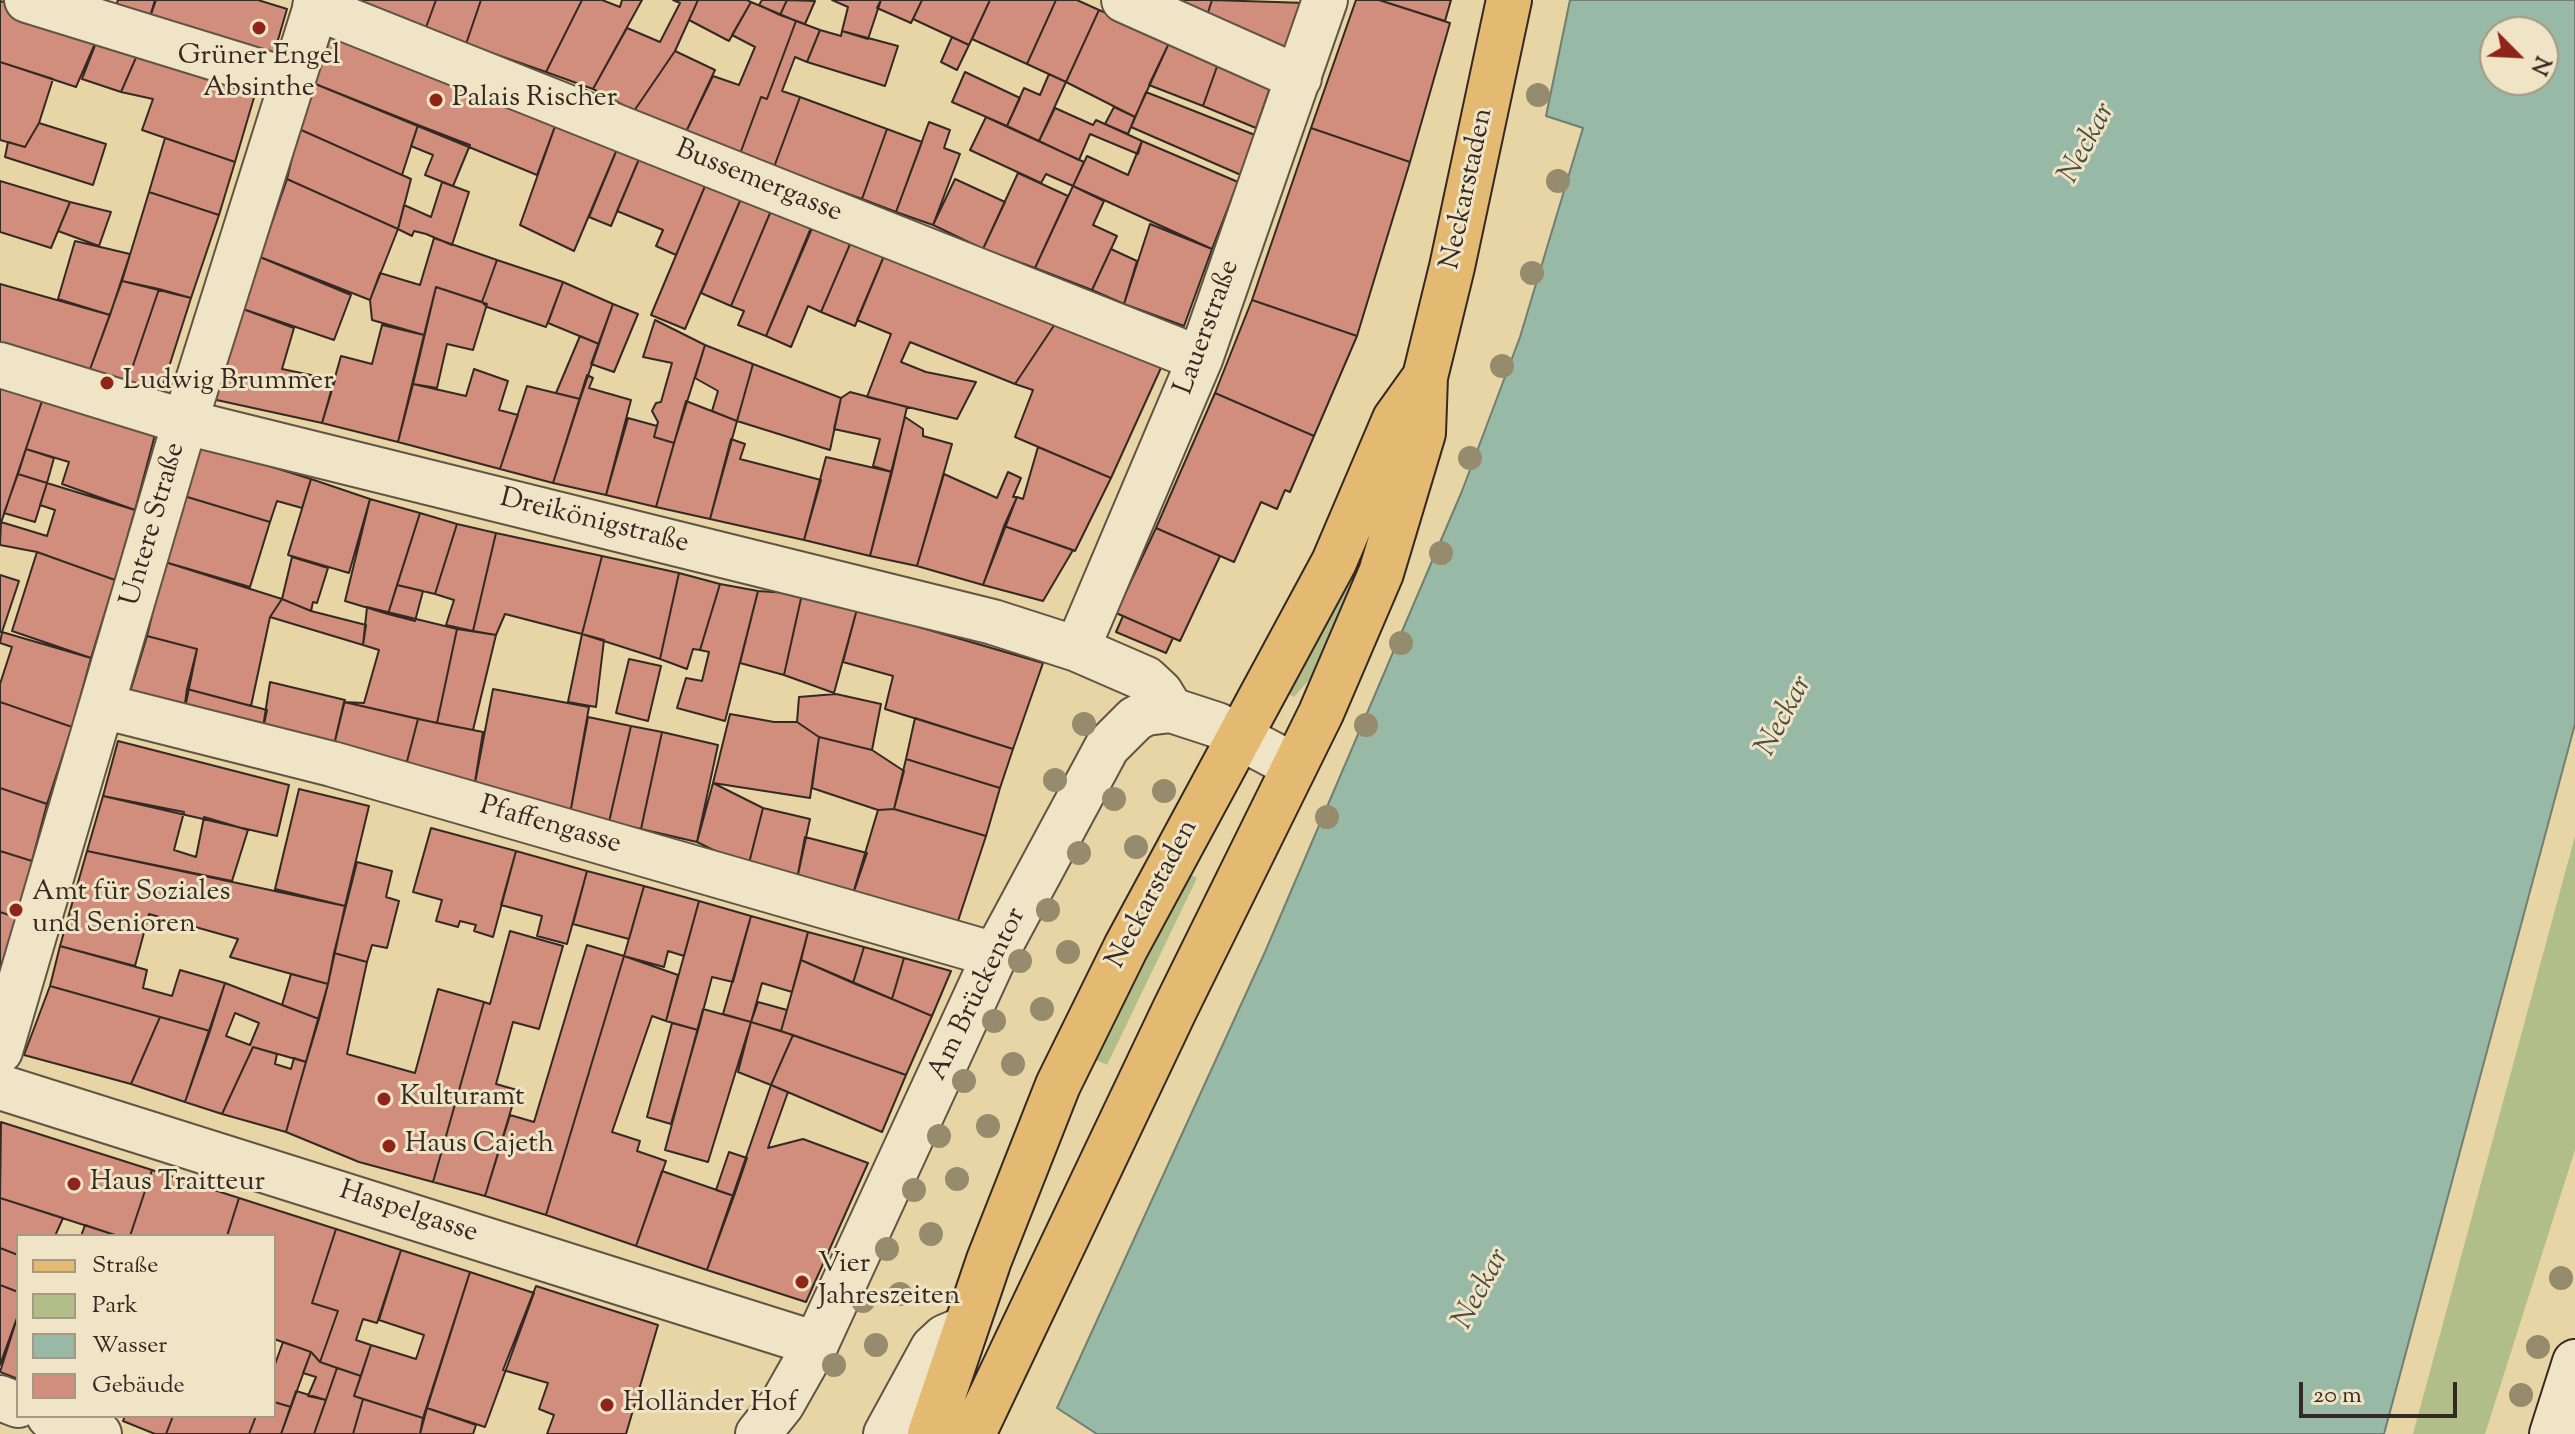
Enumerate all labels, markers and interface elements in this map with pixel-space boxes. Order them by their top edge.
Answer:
north arrow [2479,16,2559,96]
marker: Grüner Engel Absinthe [250,19,268,37]
place label: Grüner Engel Absinthe [178,41,340,107]
text: N [2521,50,2557,79]
place label: Palais Rischer [452,83,617,117]
marker: Palais Rischer [427,91,445,109]
water label: Neckar [2053,98,2125,190]
street label: Neckarstaden [1436,105,1502,273]
street label: Bussemergasse [670,134,846,232]
street label: Lauerstraße [1169,256,1249,400]
place label: Ludwig Brummer [123,366,334,400]
marker: Ludwig Brummer [98,374,116,392]
street label: Untere Straße [116,439,194,611]
street label: Dreikönigstraße [496,483,692,563]
water label: Neckar [1750,671,1822,763]
street label: Pfaffengasse [476,791,624,863]
street label: Neckarstaden [1101,815,1207,975]
place label: Amt für Soziales und Senioren [32,877,230,943]
marker: Amt für Soziales und Senioren [7,901,25,919]
street label: Am Brückentor [923,903,1035,1087]
place label: Kulturamt [400,1082,525,1116]
marker: Kulturamt [375,1090,393,1108]
place label: Haus Cajeth [405,1129,554,1163]
marker: Haus Cajeth [380,1137,398,1155]
place label: Haus Traitteur [90,1167,265,1201]
marker: Haus Traitteur [65,1175,83,1193]
street label: Haspelgasse [334,1176,482,1252]
legend [16,1234,276,1418]
water label: Neckar [1447,1244,1519,1336]
text: Straße [92,1249,158,1283]
place label: Vier Jahreszeiten [818,1249,960,1315]
marker: Vier Jahreszeiten [793,1273,811,1291]
text: Park [92,1289,138,1323]
text: Wasser [92,1329,167,1363]
scale bar [2303,1366,2461,1416]
text: Gebäude [92,1369,185,1403]
text: 20 m [2313,1379,2362,1413]
place label: Holländer Hof [623,1388,797,1422]
marker: Holländer Hof [598,1396,616,1414]

